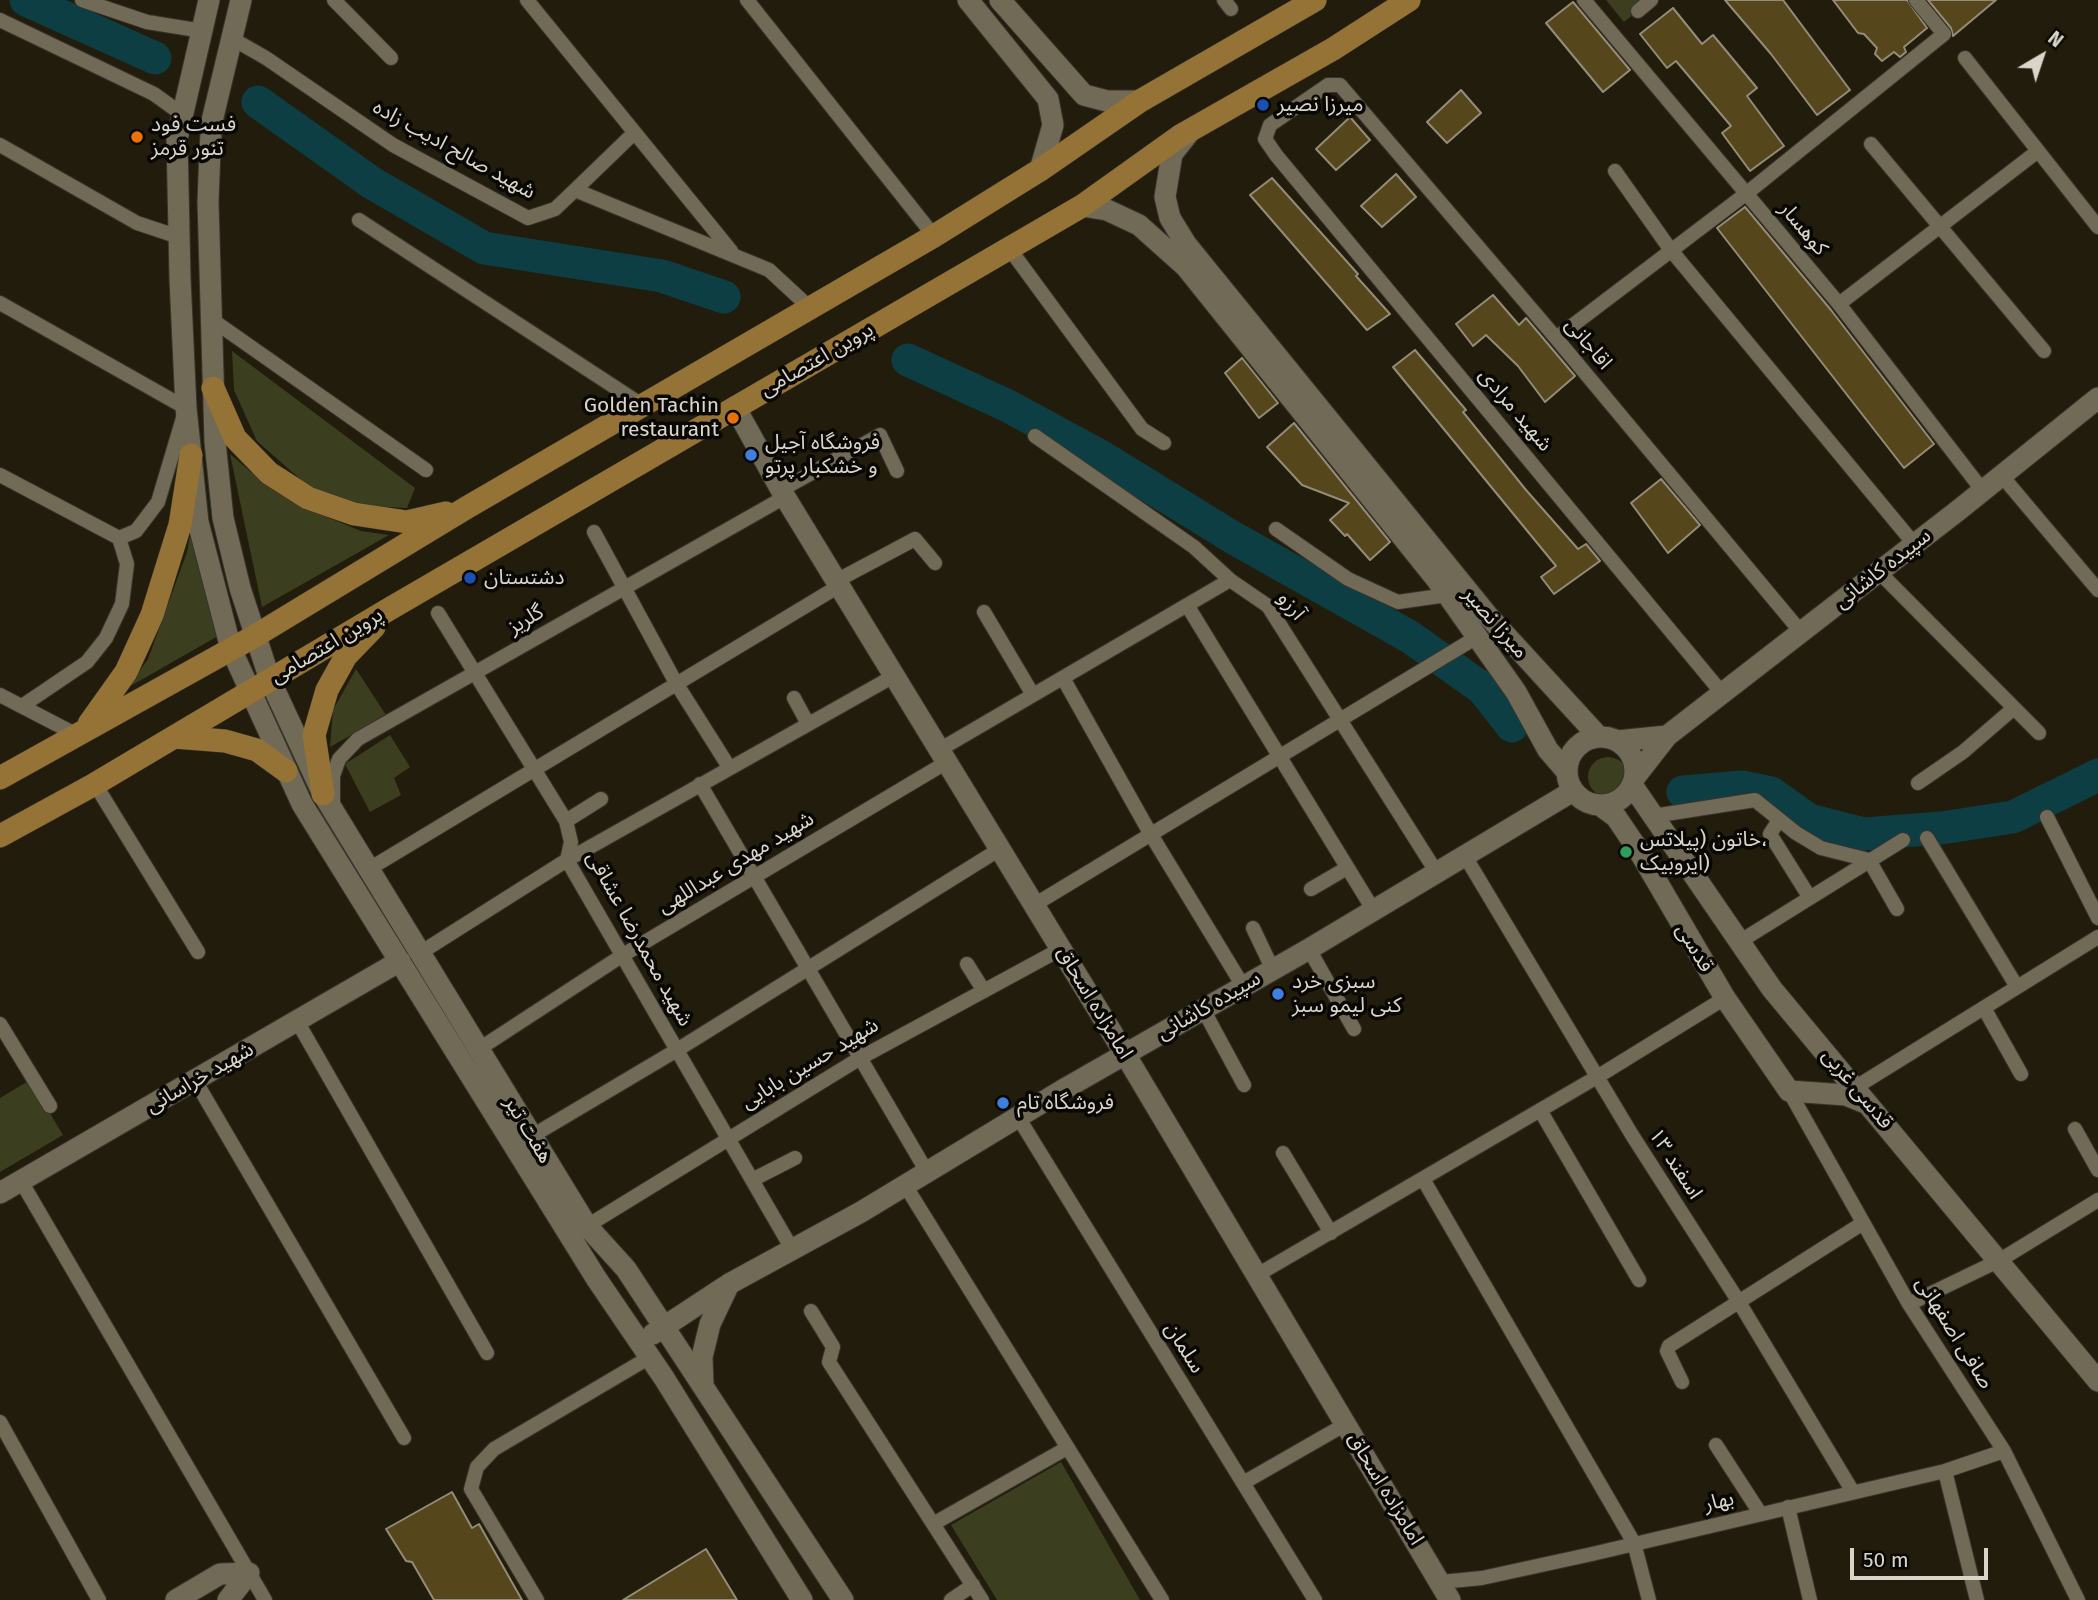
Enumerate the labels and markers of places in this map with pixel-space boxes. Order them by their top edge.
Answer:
place label: میرزا نصیر [1277,92,1364,118]
marker: میرزا نصیر [1255,97,1271,113]
place label: فست فود تنور قرمز [151,112,236,162]
marker: فست فود تنور قرمز [129,129,145,145]
place label: Golden Tachin restaurant [584,393,719,443]
marker: Golden Tachin restaurant [725,410,741,426]
place label: فروشگاه آجیل و خشکبار پرتو [765,430,880,480]
marker: فروشگاه آجیل و خشکبار پرتو [743,447,759,463]
place label: دشتستان [484,565,564,591]
marker: دشتستان [462,570,478,586]
place label: خاتون (پیلاتس، ایروبیک) [1640,827,1768,877]
marker: خاتون (پیلاتس، ایروبیک) [1618,844,1634,860]
place label: سبزی خرد کنی لیمو سبز [1292,969,1402,1019]
marker: سبزی خرد کنی لیمو سبز [1270,986,1286,1002]
place label: فروشگاه تام [1017,1090,1114,1116]
marker: فروشگاه تام [995,1095,1011,1111]

